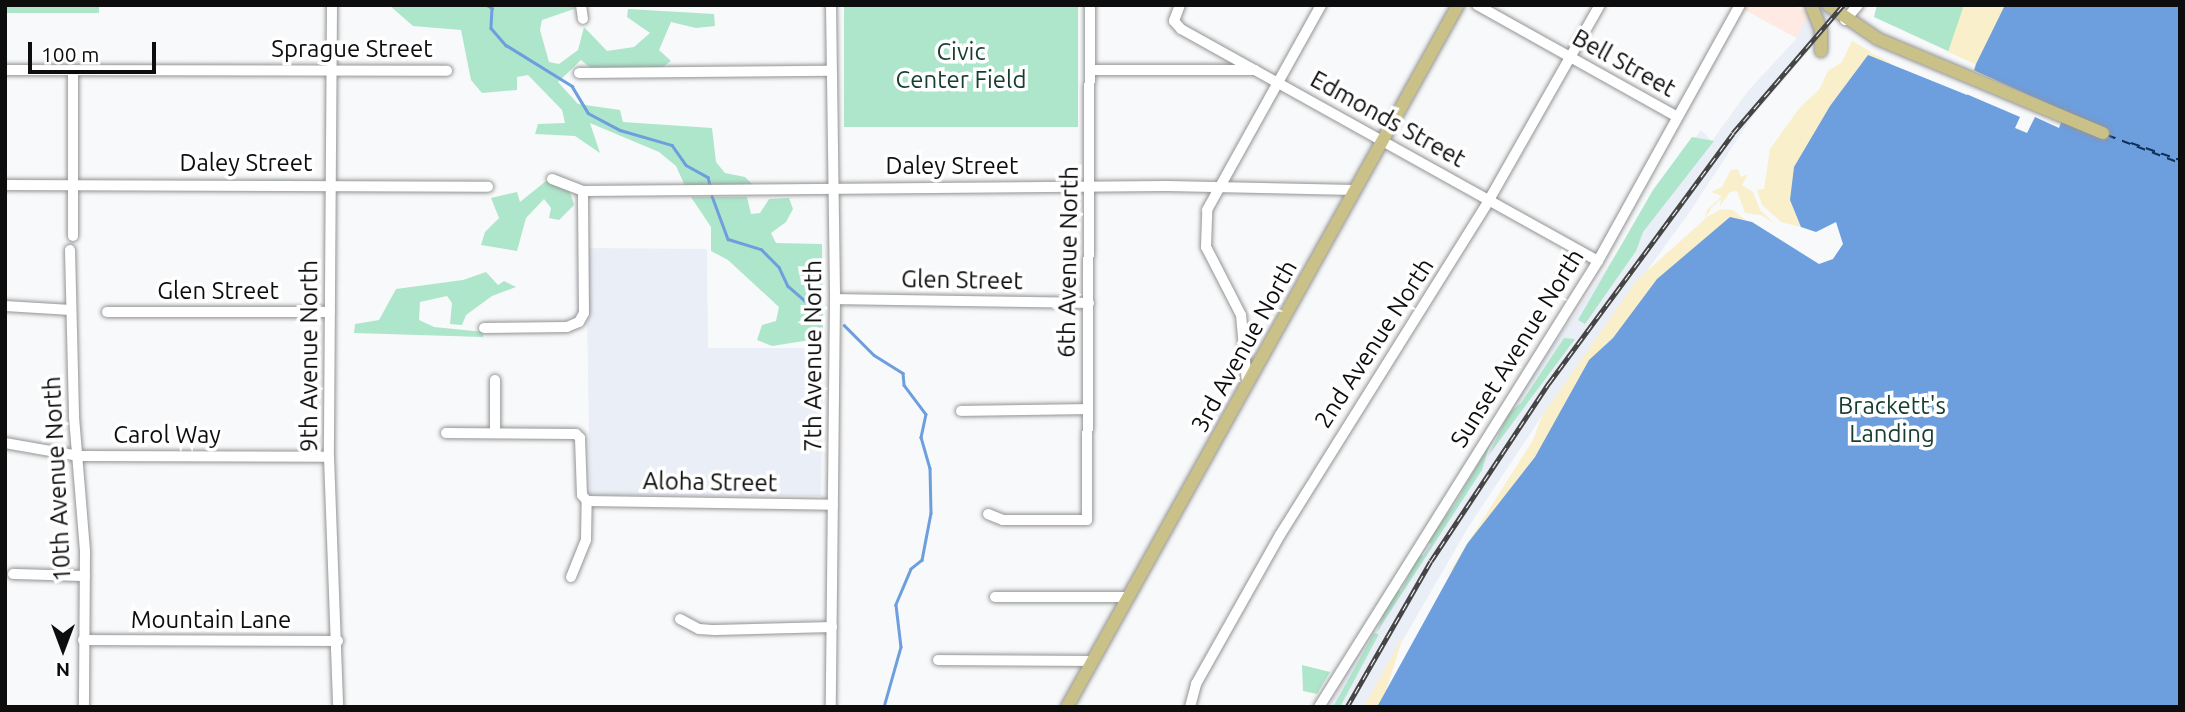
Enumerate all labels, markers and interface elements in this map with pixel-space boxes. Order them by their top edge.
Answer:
street label: Bell Street [1567,23,1681,103]
scale bar [32,28,159,72]
street label: Sprague Street [271,35,433,63]
park label: Civic Center Field [896,38,1026,94]
text: 100 m [41,42,99,66]
street label: Edmonds Street [1305,65,1471,173]
street label: Daley Street [180,149,312,177]
street label: Daley Street [886,152,1018,180]
street label: 6th Avenue North [1052,166,1084,358]
street label: Sunset Avenue North [1444,244,1590,452]
street label: 2nd Avenue North [1308,253,1440,433]
street label: 3rd Avenue North [1185,255,1303,437]
street label: 9th Avenue North [295,260,323,452]
street label: 7th Avenue North [799,260,827,452]
street label: Glen Street [901,265,1023,295]
street label: Glen Street [157,277,279,305]
street label: 10th Avenue North [37,376,77,582]
park label: Brackett's Landing [1838,392,1946,448]
street label: Carol Way [113,421,221,449]
street label: Aloha Street [643,466,777,498]
street label: Mountain Lane [131,606,291,634]
north arrow [28,614,98,684]
text: N [56,659,70,681]

